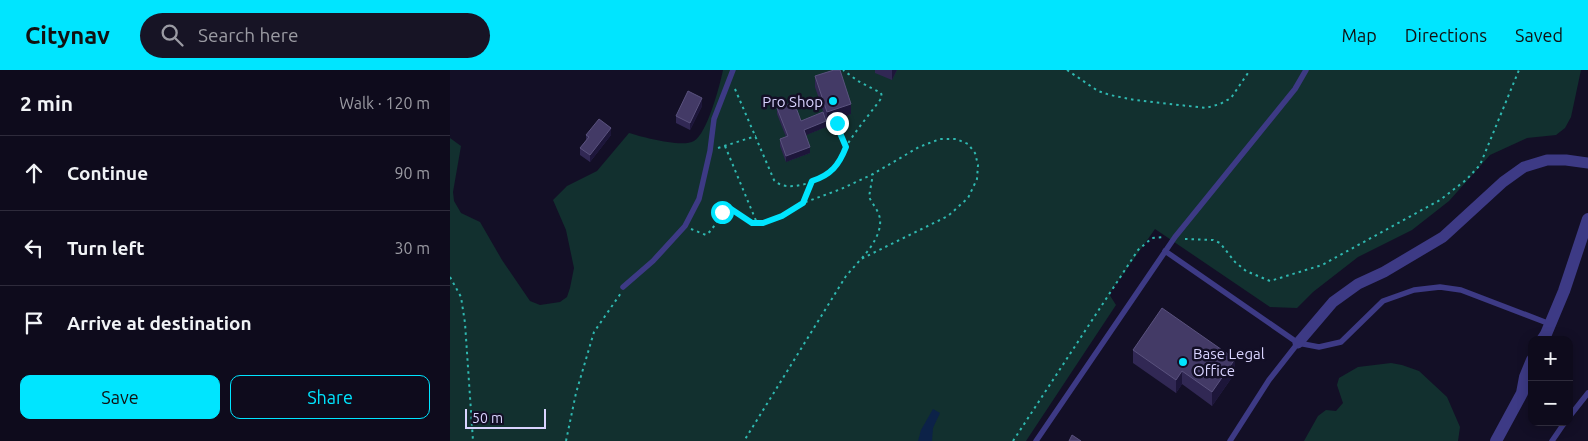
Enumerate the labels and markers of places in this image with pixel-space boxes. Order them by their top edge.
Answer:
place label: Pro Shop [762,93,823,110]
marker: Pro Shop [827,95,839,107]
place label: Base Legal Office [1193,345,1265,379]
marker: Base Legal Office [1177,356,1189,368]

